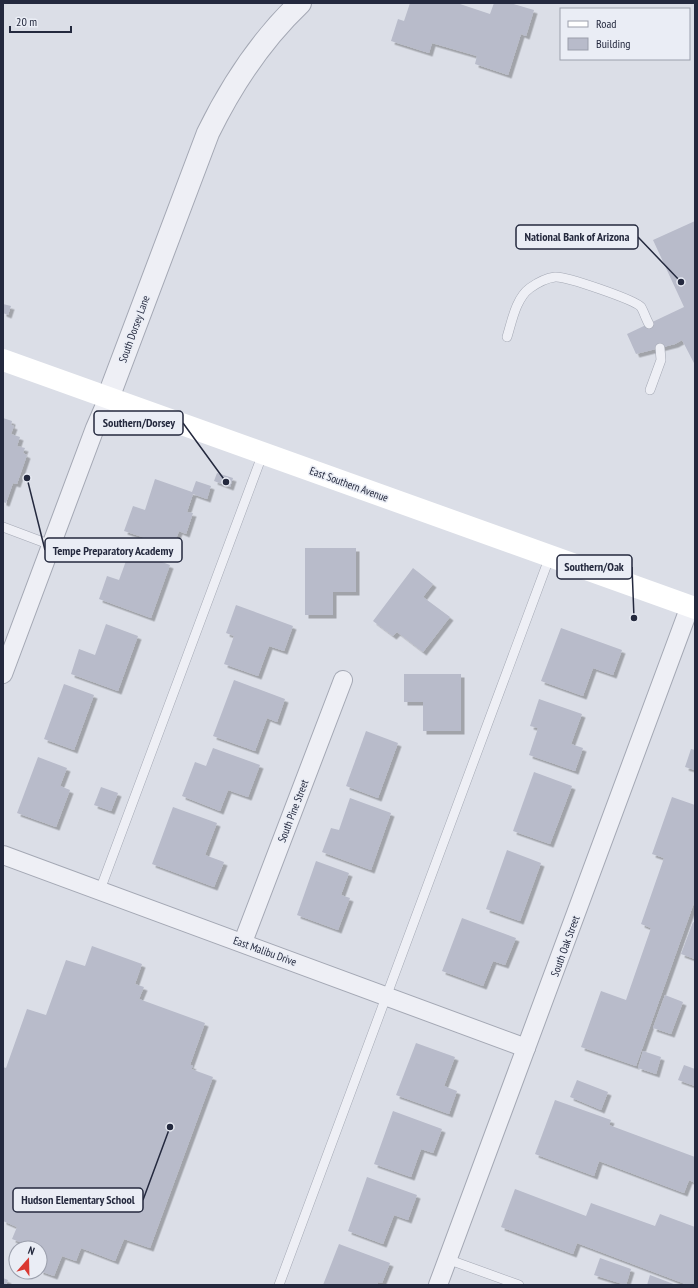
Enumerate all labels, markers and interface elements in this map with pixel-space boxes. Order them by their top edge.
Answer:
scale bar [10,8,71,34]
legend [560,8,690,60]
text: 20 m [16,14,37,29]
text: Road [596,16,616,31]
text: Building [596,36,631,51]
callout: National Bank of Arizona [516,225,638,249]
text: National Bank of Arizona [525,229,629,244]
street label: South Dorsey Lane [115,293,153,364]
callout: Southern/Dorsey [94,411,183,435]
text: Southern/Dorsey [103,415,175,430]
street label: East Southern Avenue [308,463,391,505]
callout: Tempe Preparatory Academy [45,538,182,562]
text: Tempe Preparatory Academy [53,543,173,558]
callout: Southern/Oak [557,555,632,579]
text: Southern/Oak [564,559,624,574]
street label: South Pine Street [275,778,311,844]
street label: South Oak Street [547,914,583,978]
street label: East Malibu Drive [231,933,299,969]
callout: Hudson Elementary School [13,1188,143,1212]
text: Hudson Elementary School [21,1192,135,1207]
north arrow [8,1240,48,1280]
text: N [26,1243,37,1258]

